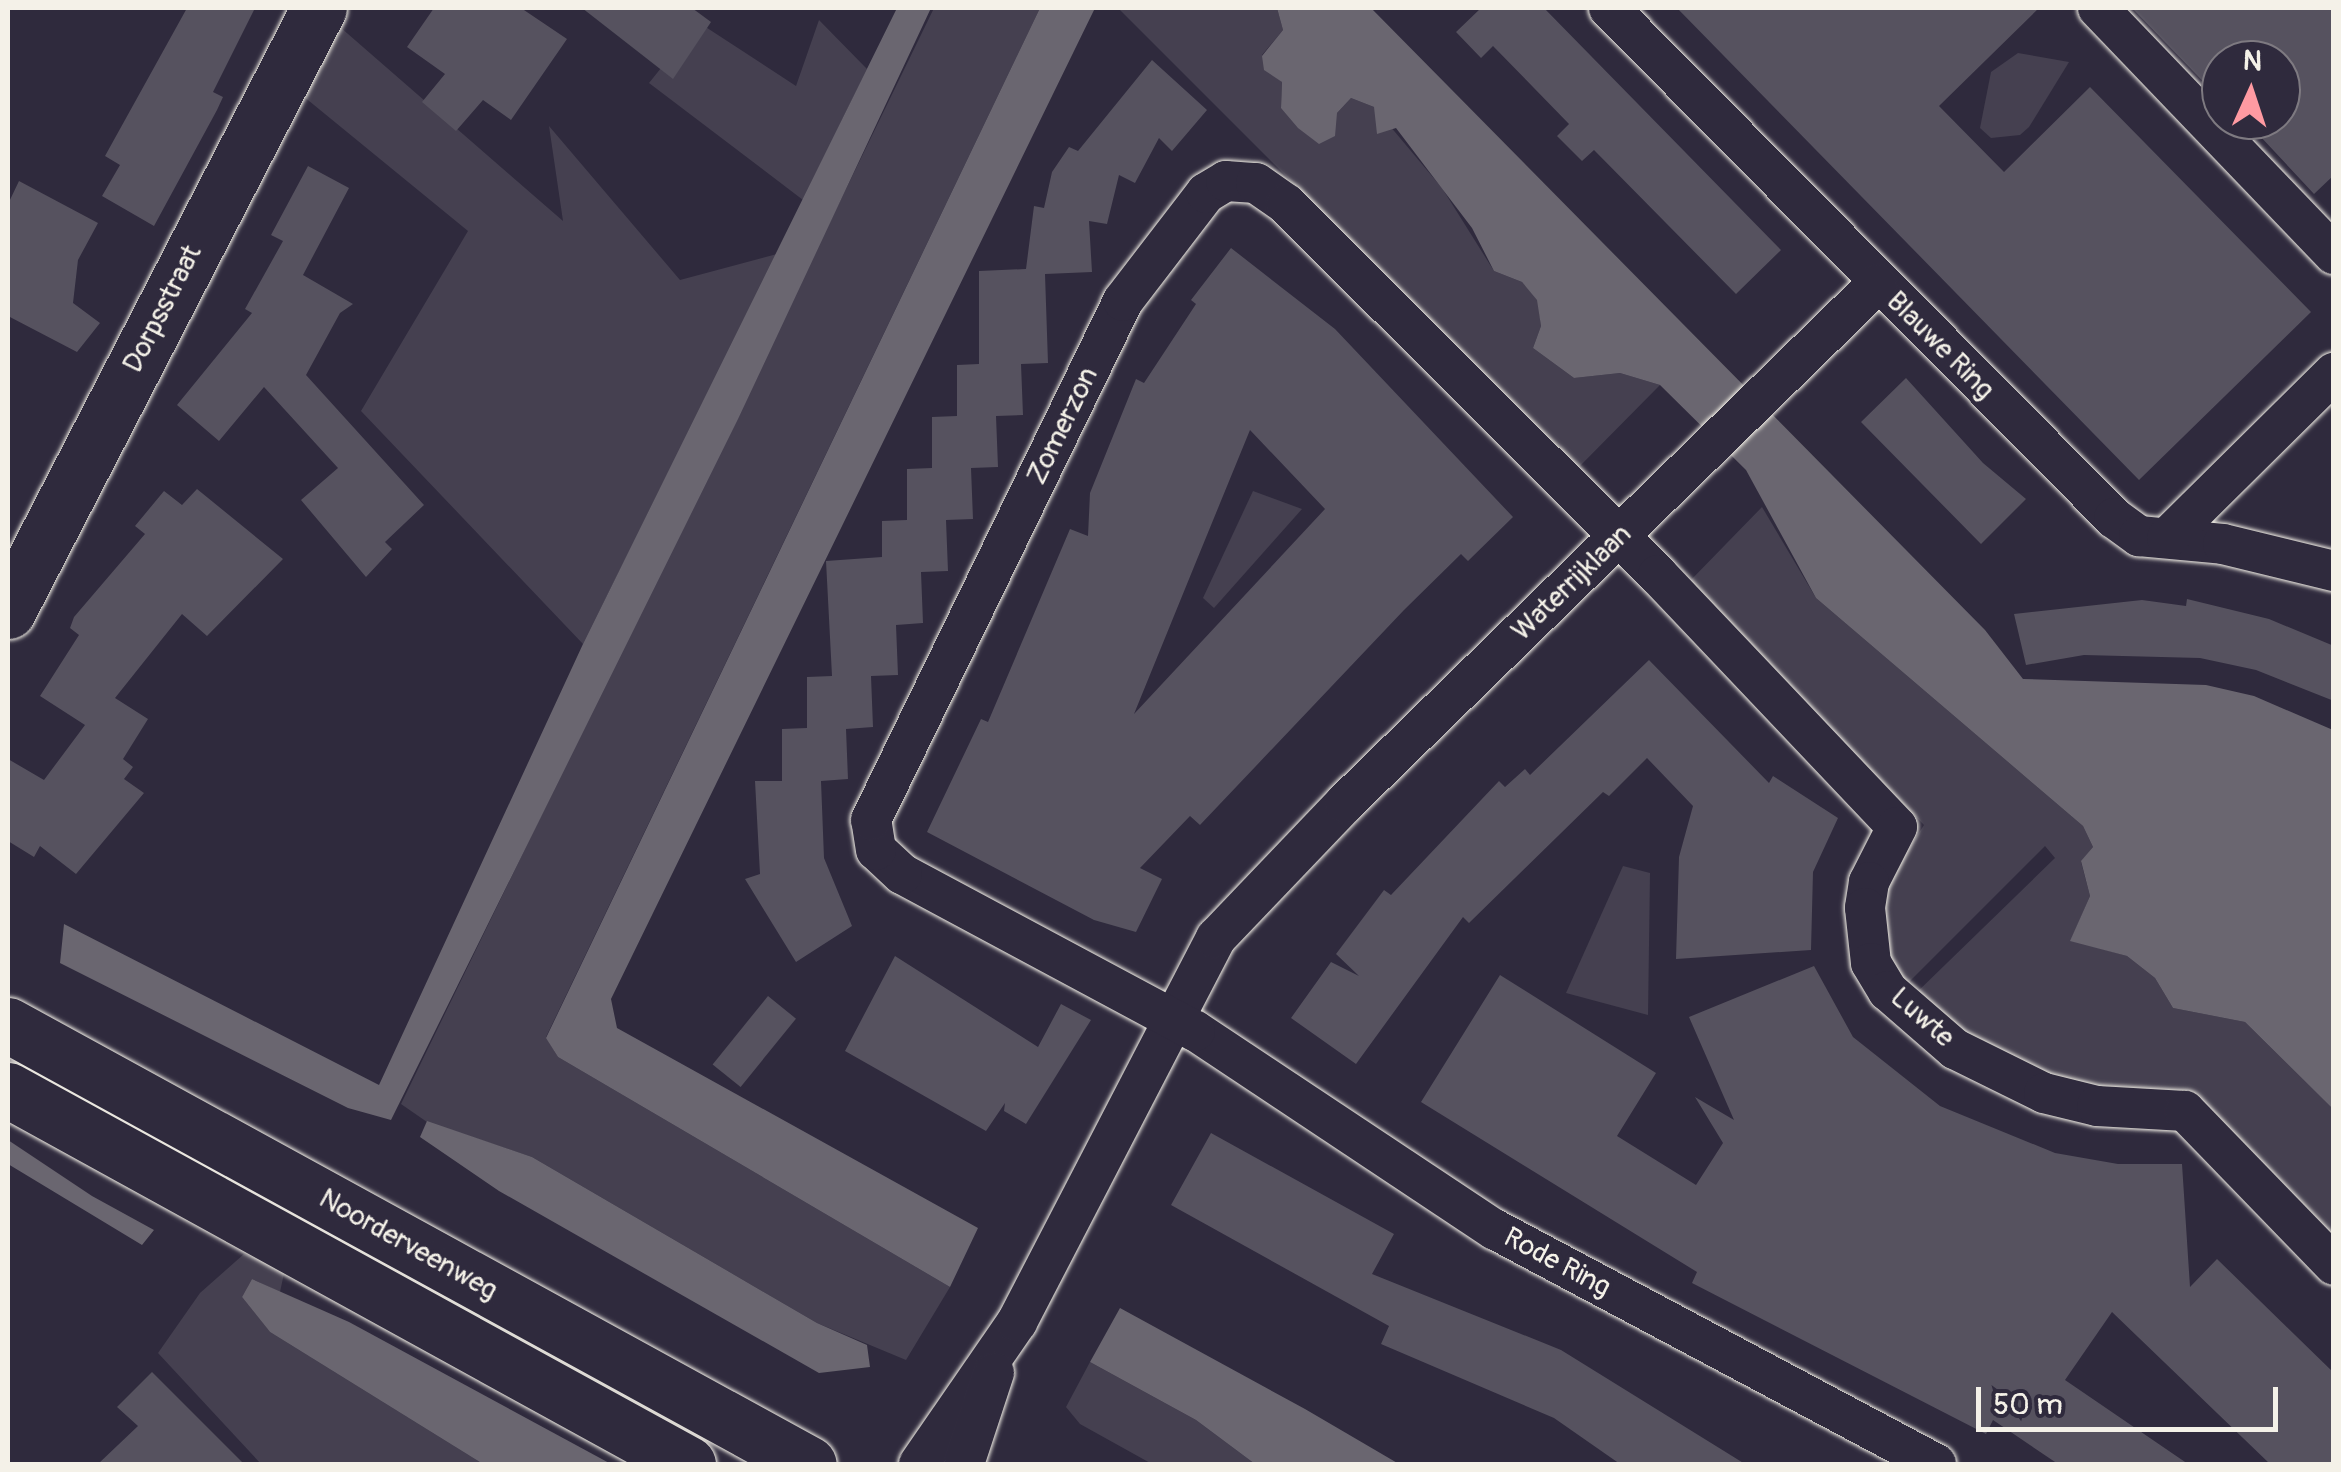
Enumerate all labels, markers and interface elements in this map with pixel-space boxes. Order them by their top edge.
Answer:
north arrow [2201,40,2301,140]
text: N [2242,44,2263,80]
street label: Dorpsstraat [117,240,209,378]
street label: Blauwe Ring [1879,285,2001,407]
street label: Zomerzon [1020,362,1106,490]
street label: Waterrijklaan [1505,518,1639,648]
street label: Luwte [1883,981,1961,1055]
street label: Noorderveenweg [313,1182,503,1308]
street label: Rode Ring [1498,1221,1616,1305]
scale bar [1981,1367,2284,1429]
text: 50 m [1993,1386,2063,1423]

